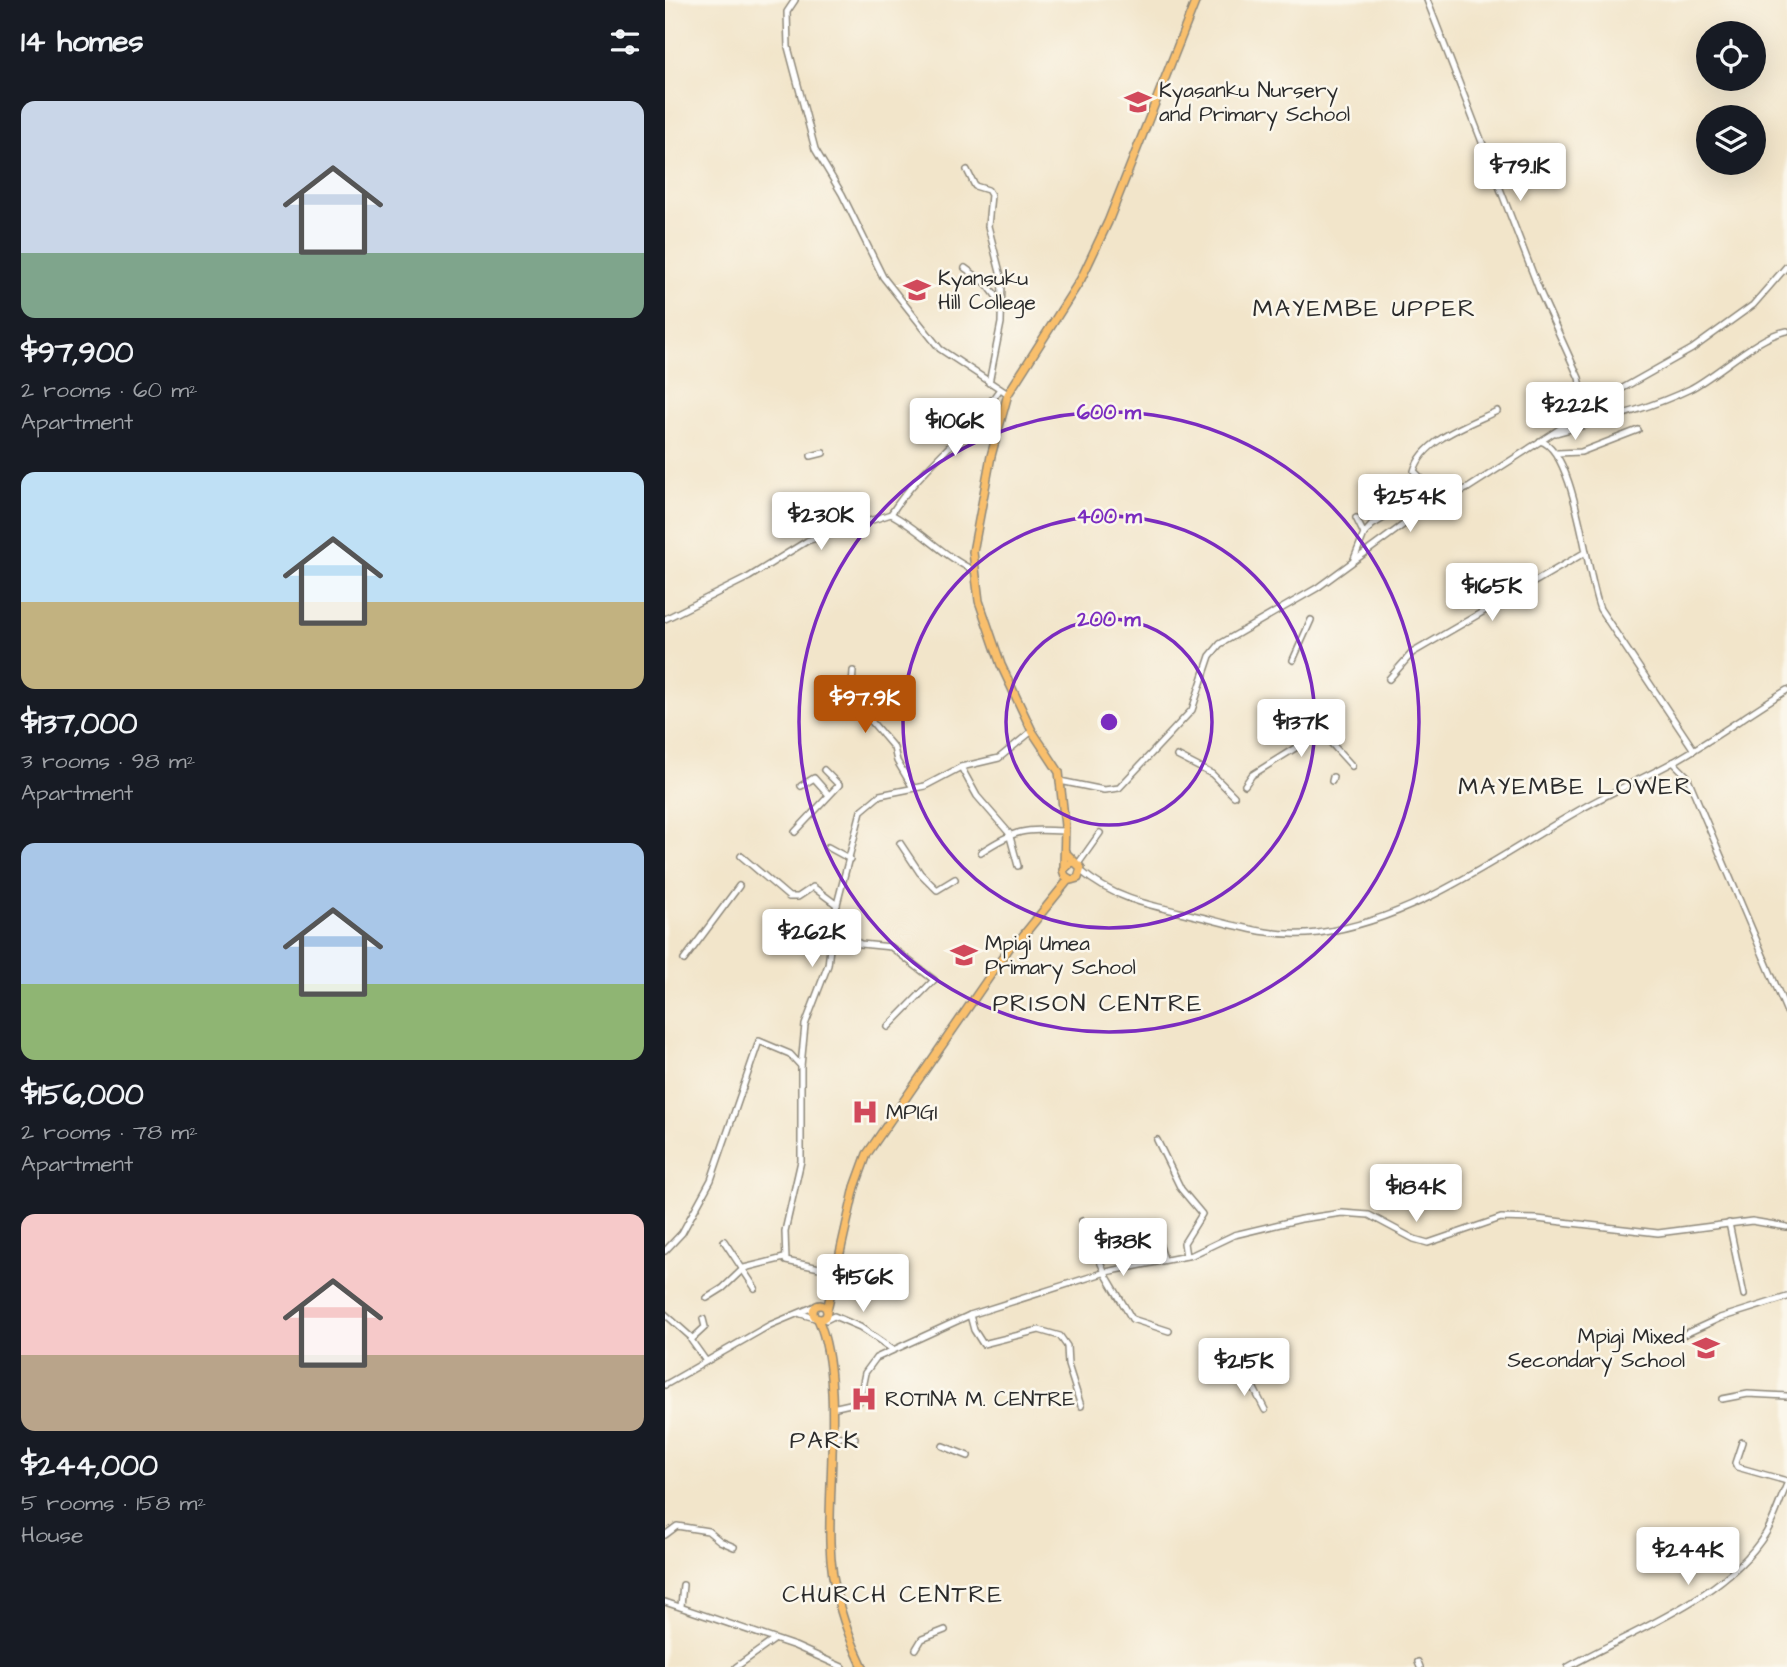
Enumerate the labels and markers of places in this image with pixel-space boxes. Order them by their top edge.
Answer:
place label: Kyasanku Nursery and Primary School [1159,76,1350,131]
school or university icon: Kyasanku Nursery and Primary School [1123,87,1153,117]
pin: $79.1K [1463,144,1577,203]
place label: Kyansuku Hill College [938,264,1036,319]
school or university icon: Kyansuku Hill College [902,275,932,305]
pin: $222K [1526,382,1624,442]
pin: $106K [906,398,1004,458]
pin: $254K [1361,475,1459,534]
pin: $230K [772,492,870,552]
pin: $165K [1443,564,1541,623]
pin: $97.9K [808,676,922,735]
pin: $137K [1252,700,1350,759]
centre of rings [1097,710,1121,734]
pin: $262K [763,909,861,969]
place label: Mpigi Umea Primary School [985,929,1136,984]
school or university icon: Mpigi Umea Primary School [949,940,979,970]
hospital icon: MPIGI [850,1097,880,1127]
place label: MPIGI [886,1098,938,1127]
pin: $184K [1367,1164,1465,1224]
pin: $138K [1074,1218,1172,1278]
pin: $156K [814,1254,912,1314]
place label: Mpigi Mixed Secondary School [1507,1322,1685,1377]
school or university icon: Mpigi Mixed Secondary School [1691,1333,1721,1363]
pin: $215K [1195,1338,1293,1398]
hospital icon: ROTINA M. CENTRE [849,1384,879,1414]
place label: ROTINA M. CENTRE [885,1385,1076,1414]
pin: $244K [1639,1528,1737,1587]

